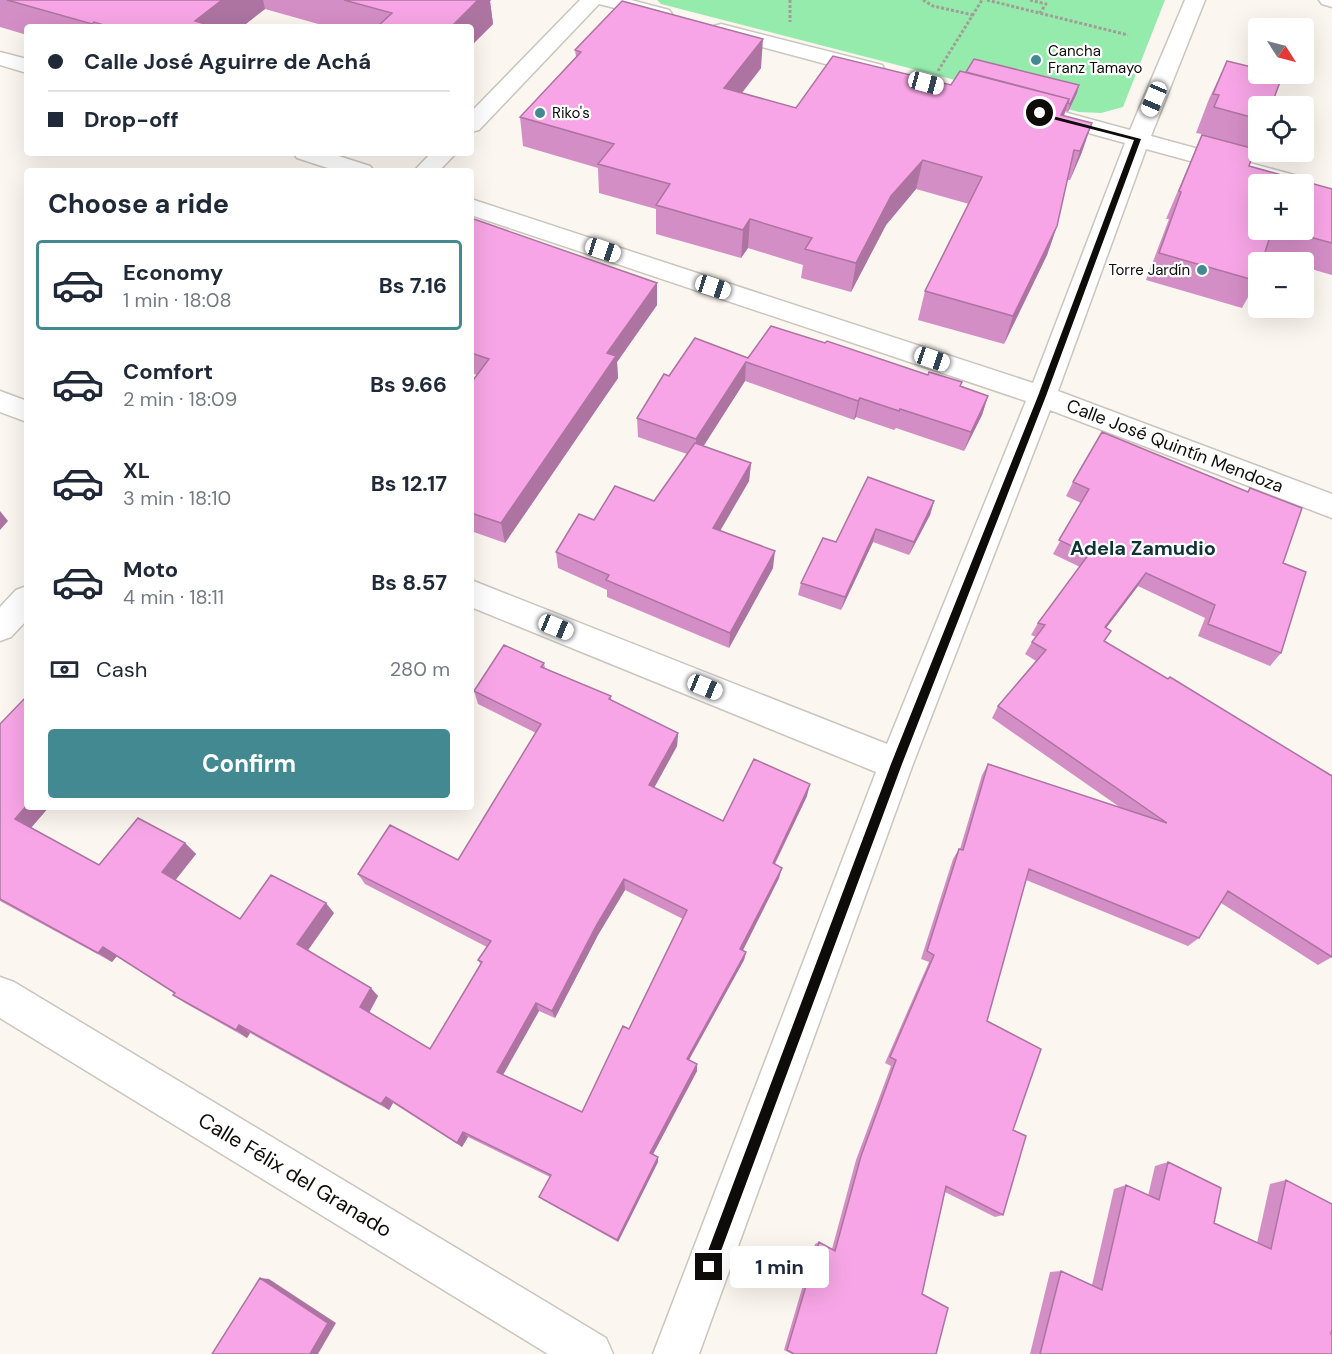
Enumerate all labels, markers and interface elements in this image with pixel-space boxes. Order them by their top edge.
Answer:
north arrow [1248,18,1314,84]
map controls [1248,18,1314,318]
place label: Cancha Franz Tamayo [1048,41,1143,78]
text: Calle José Aguirre de Achá [84,47,371,76]
marker: Cancha Franz Tamayo [1029,53,1043,67]
car [906,70,946,96]
car [1139,79,1169,119]
button: locate [1248,96,1314,162]
route start [1026,99,1053,126]
place label: Riko's [552,103,590,123]
text: Drop-off [84,105,179,134]
marker: Riko's [533,106,547,120]
button: + [1248,174,1314,240]
text: Choose a ride [48,186,229,221]
car [583,236,623,264]
button: − [1248,252,1314,318]
icon: car [51,258,105,312]
text: Economy [123,258,223,287]
place label: Torre Jardín [1108,260,1190,280]
marker: Torre Jardín [1195,263,1209,277]
text: Bs 7.16 [379,271,447,300]
car [693,273,733,301]
text: 1 min · 18:08 [123,287,232,313]
car [912,345,952,373]
icon: car [51,357,105,411]
text: Comfort [123,357,213,386]
text: Bs 9.66 [370,370,447,399]
text: 2 min · 18:09 [123,386,237,412]
street label: Calle José Quintín Mendoza [1063,394,1287,498]
icon: car [51,456,105,510]
text: XL [123,456,150,485]
text: Bs 12.17 [371,469,447,498]
text: 3 min · 18:10 [123,485,231,511]
district label: Adela Zamudio [1070,535,1216,561]
icon: car [51,555,105,609]
text: Moto [123,555,178,584]
text: Bs 8.57 [371,568,447,597]
text: 4 min · 18:11 [123,584,224,610]
car [536,612,576,642]
icon: cash [48,653,81,686]
text: Cash [96,655,147,684]
text: 280 m [390,656,450,682]
car [685,672,725,702]
button: Confirm [48,729,450,798]
street label: Calle Félix del Granado [193,1106,397,1244]
callout: 1 min [730,1246,829,1288]
route end [695,1253,722,1280]
text: 1 min [755,1254,804,1280]

